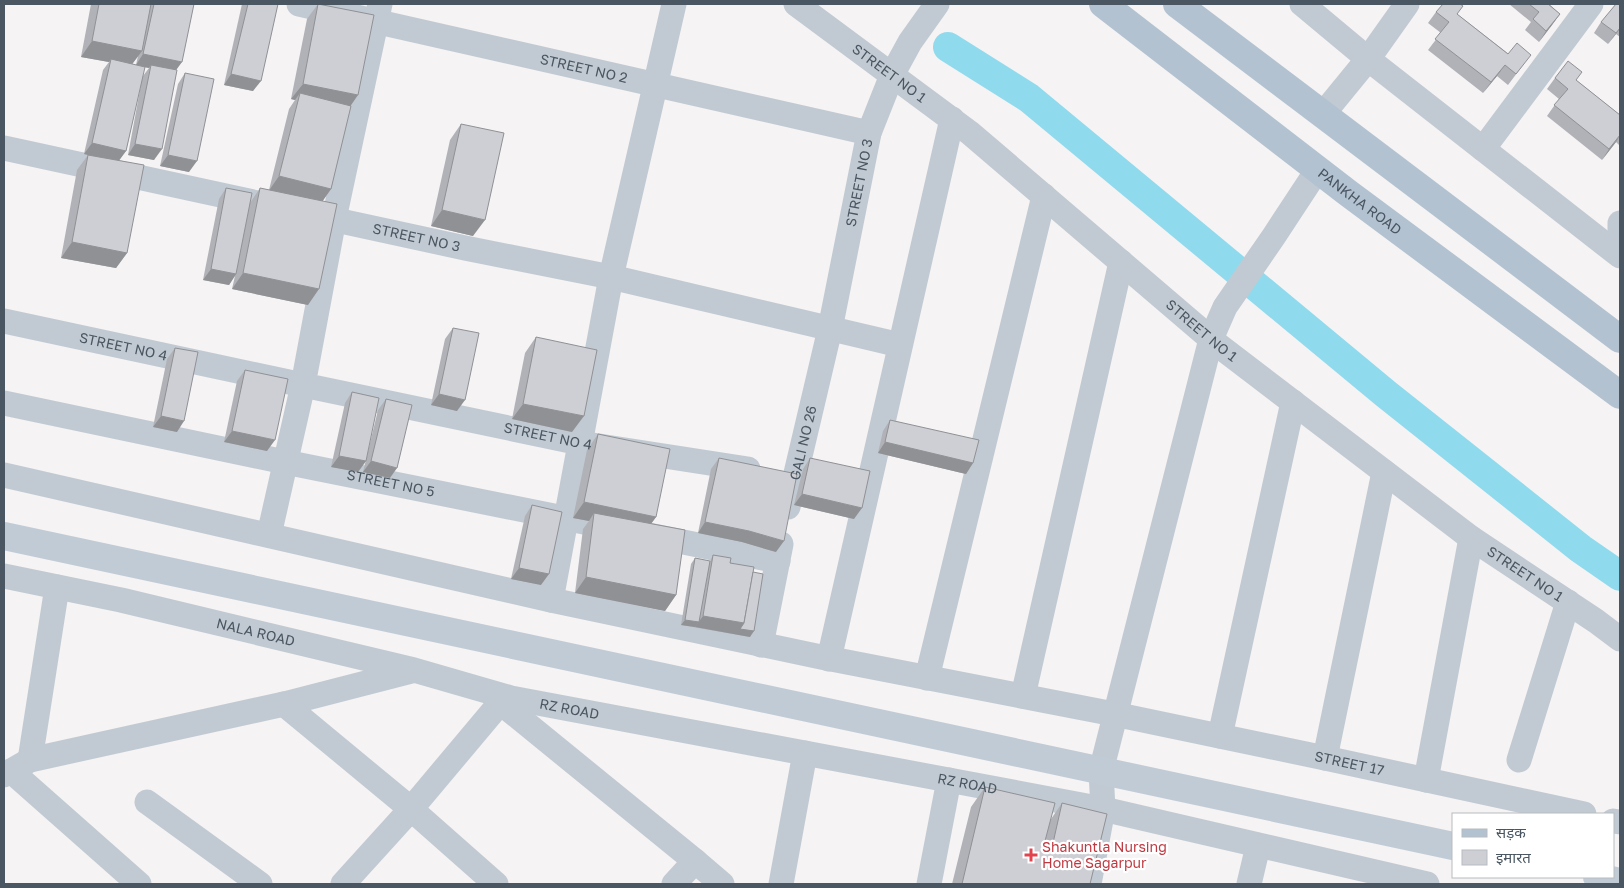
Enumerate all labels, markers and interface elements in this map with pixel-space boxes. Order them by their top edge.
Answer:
street label: STREET NO 1 [849,40,930,106]
street label: STREET NO 2 [539,50,629,86]
street label: STREET NO 3 [842,137,876,228]
street label: PANKHA ROAD [1315,164,1405,238]
street label: STREET NO 3 [371,219,462,255]
street label: STREET NO 1 [1163,295,1241,365]
street label: STREET NO 4 [78,328,169,364]
street label: GALI NO 26 [786,404,820,482]
street label: STREET NO 4 [502,418,593,453]
street label: STREET NO 5 [346,466,436,500]
street label: STREET NO 1 [1484,542,1567,605]
street label: NALA ROAD [215,614,297,649]
street label: RZ ROAD [538,695,601,722]
street label: STREET 17 [1313,747,1386,779]
street label: RZ ROAD [936,769,999,797]
legend [1452,813,1614,878]
text: सड़क [1496,823,1526,841]
place label: Shakuntla Nursing Home Sagarpur [1042,838,1167,871]
marker: Shakuntla Nursing Home Sagarpur [1024,848,1038,862]
text: इमारत [1496,848,1531,866]

